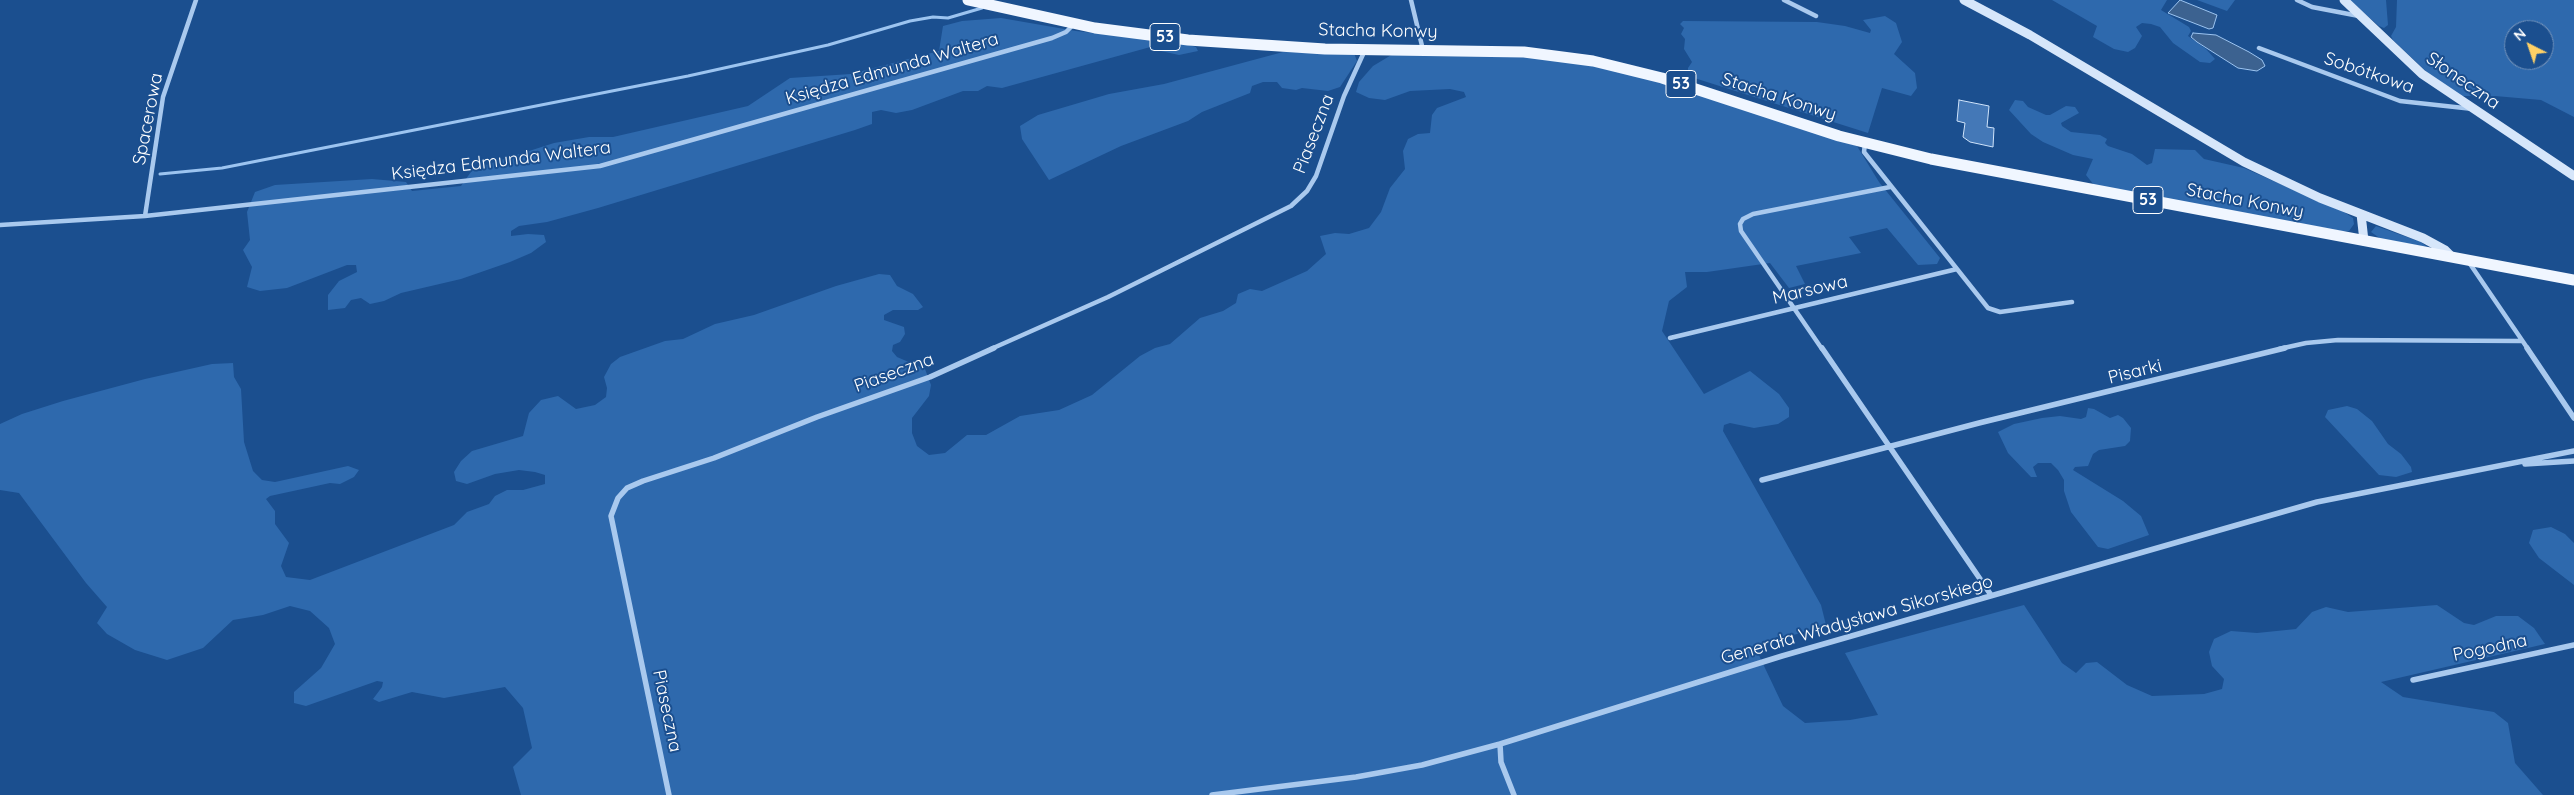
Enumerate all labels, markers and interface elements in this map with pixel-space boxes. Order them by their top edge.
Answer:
street label: Stacha Konwy [1318,19,1438,43]
north arrow [2504,20,2554,70]
road number: 53 [1150,24,1180,51]
text: N [2510,24,2530,45]
street label: Księdza Edmunda Waltera [783,28,1001,110]
street label: Sobótkowa [2321,48,2417,98]
street label: Słoneczna [2422,48,2504,114]
street label: Stacha Konwy [1719,68,1839,126]
road number: 53 [1666,70,1696,98]
street label: Spacerowa [128,71,168,167]
street label: Piaseczna [1289,91,1339,177]
street label: Księdza Edmunda Waltera [390,137,612,185]
street label: Stacha Konwy [2184,179,2306,223]
road number: 53 [2133,186,2163,214]
street label: Marsowa [1770,271,1850,309]
street label: Piaseczna [851,349,937,397]
street label: Pisarki [2106,355,2164,389]
street label: Generała Władysława Sikorskiego [1719,571,1995,669]
street label: Pogodna [2451,630,2529,666]
street label: Piaseczna [648,668,686,754]

